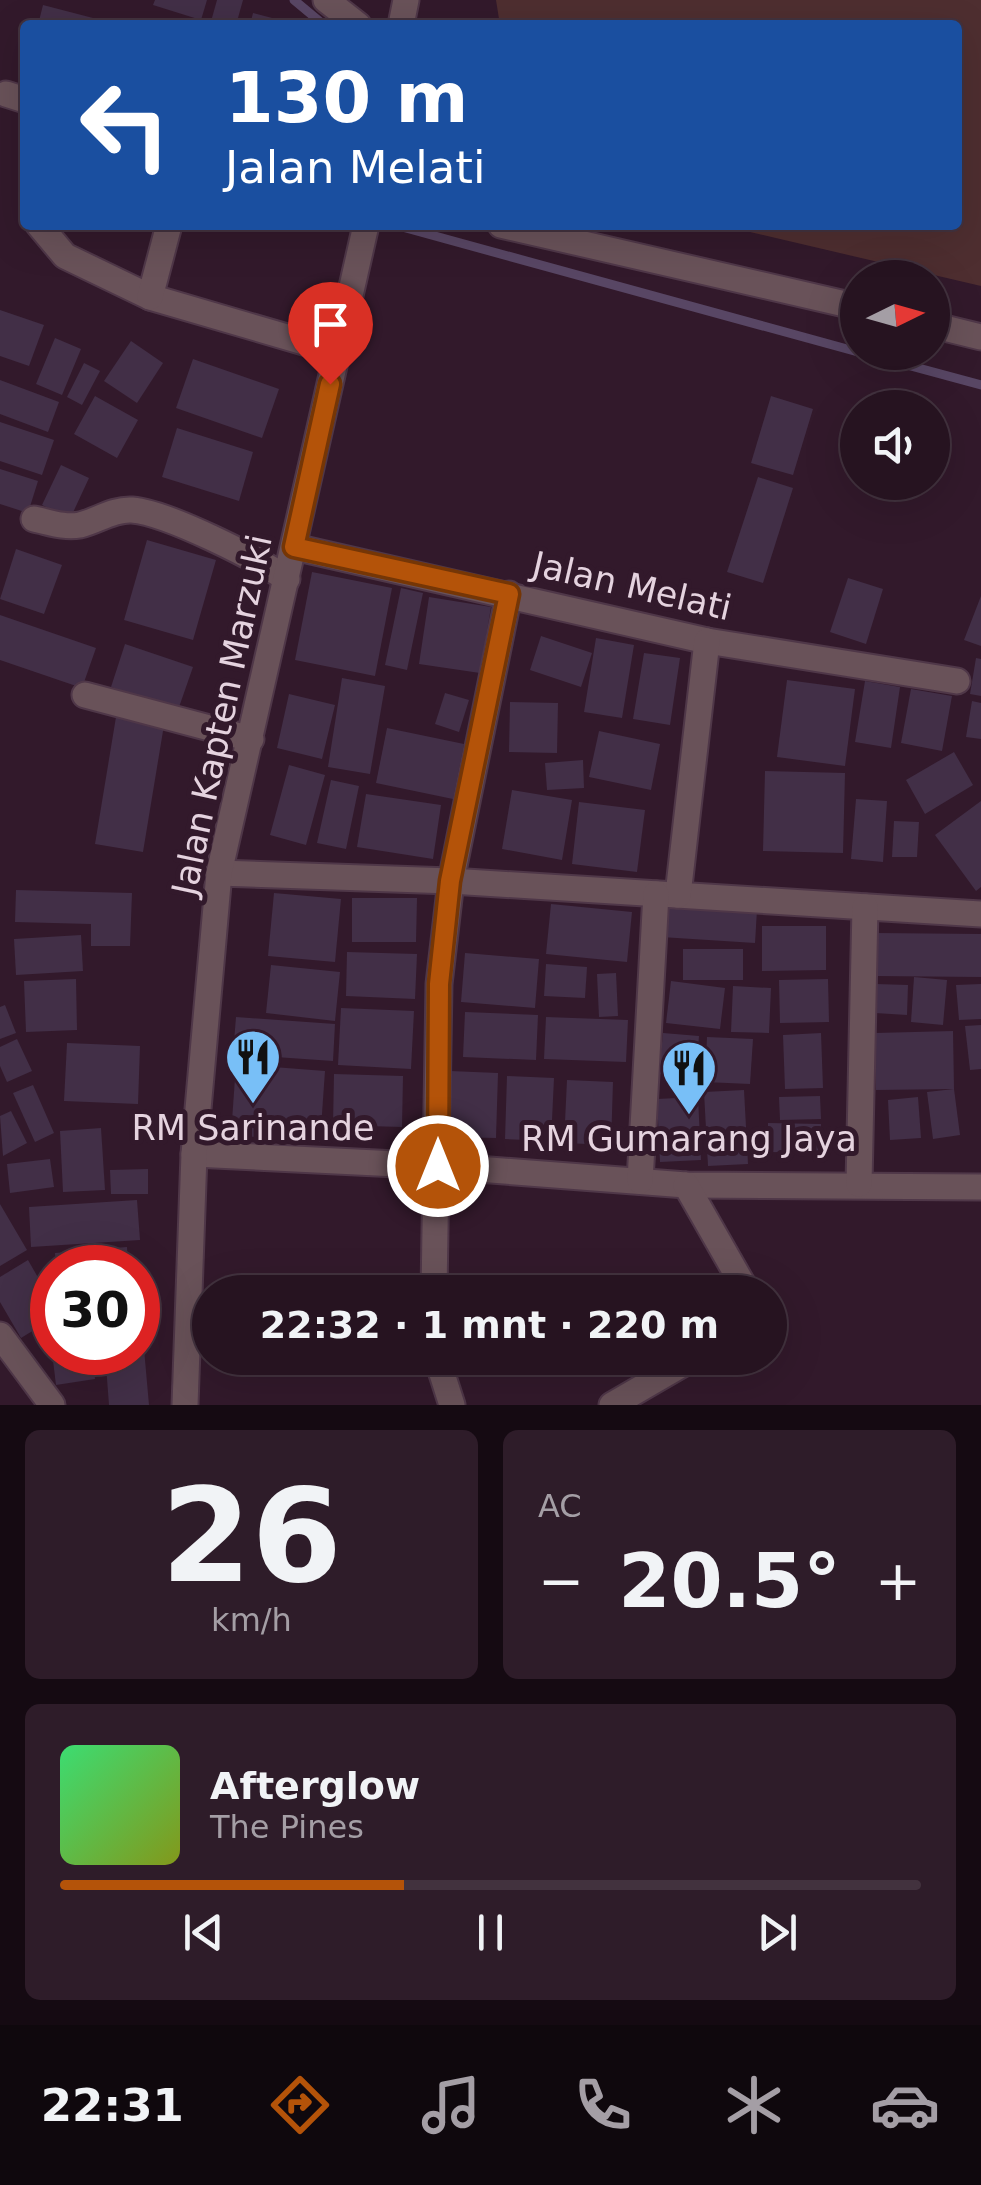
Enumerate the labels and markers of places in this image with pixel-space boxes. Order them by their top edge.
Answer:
pin [288,282,373,385]
restaurant icon: RM Sarinande [223,1027,283,1106]
restaurant icon: RM Gumarang Jaya [659,1038,719,1117]
place label: RM Sarinande [132,1108,374,1148]
place label: RM Gumarang Jaya [521,1119,857,1159]

